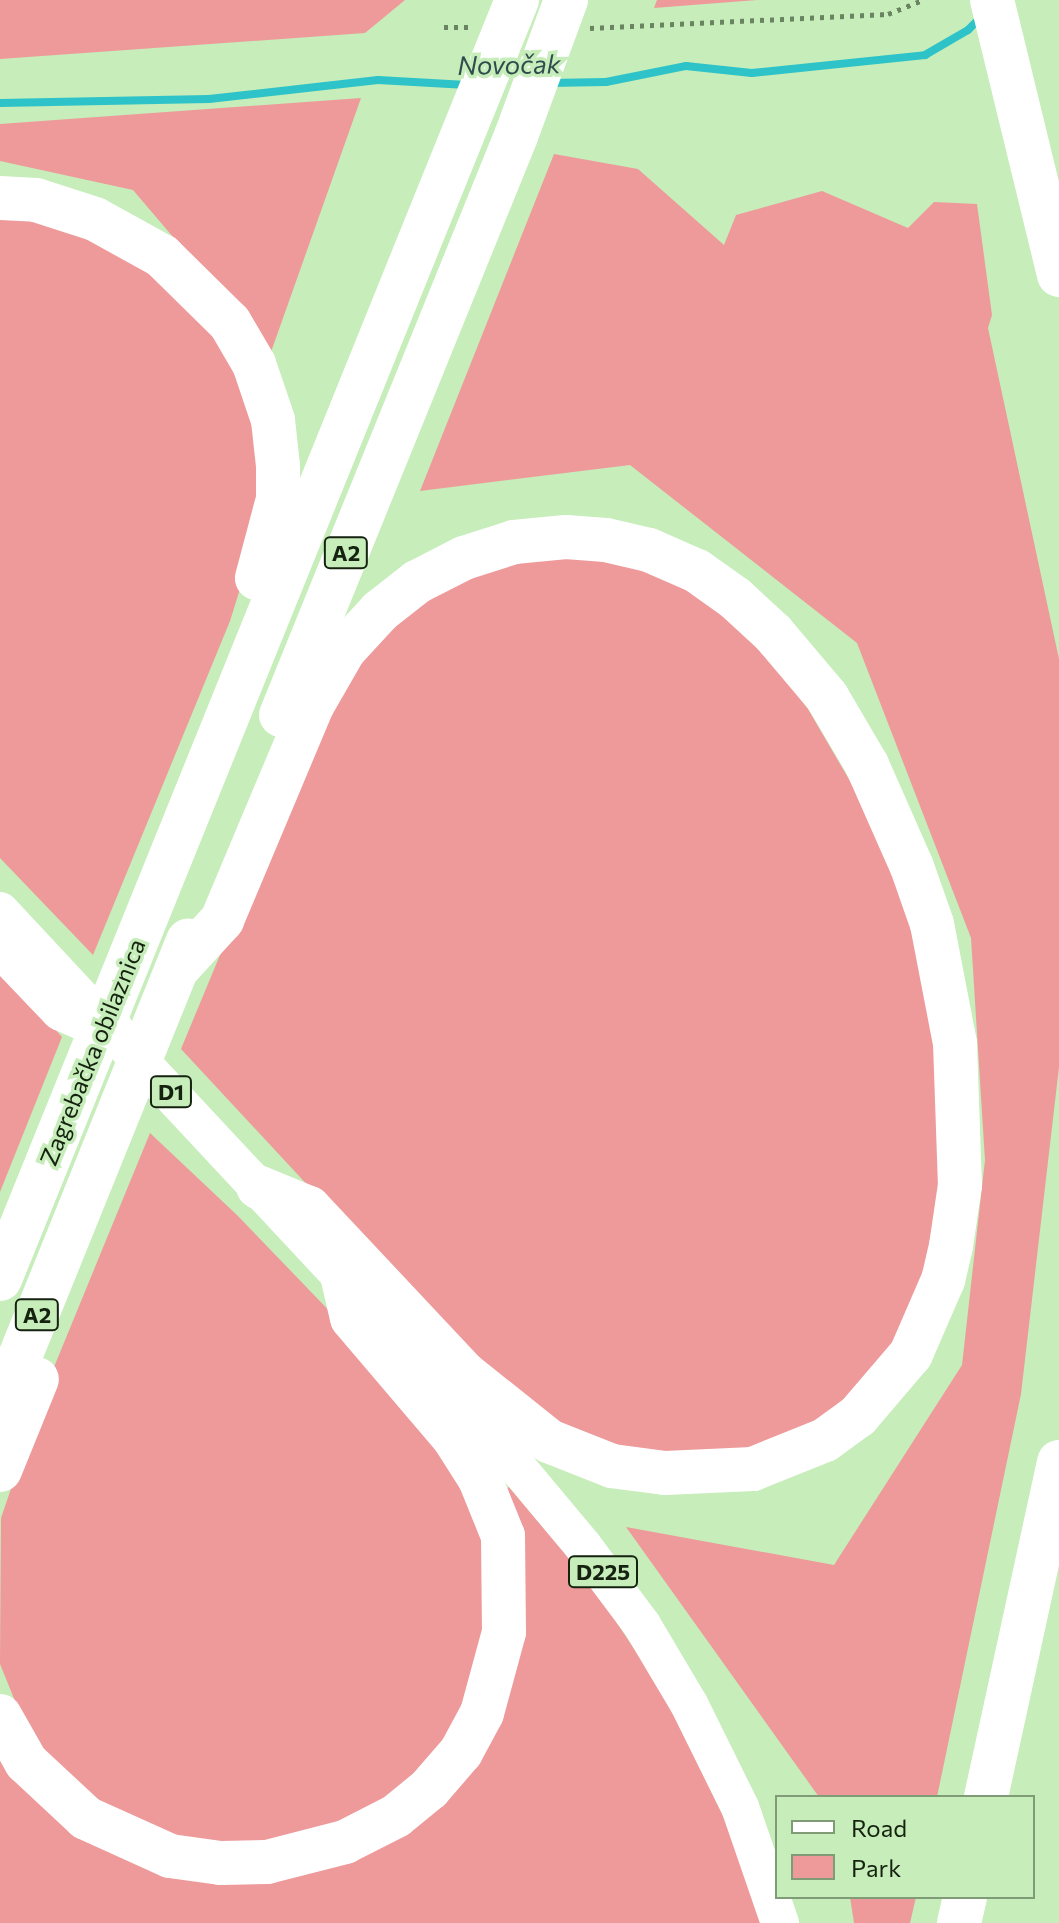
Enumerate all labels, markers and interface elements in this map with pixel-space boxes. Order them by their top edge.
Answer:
water label: Novočak [457,48,561,80]
road number: A2 [322,535,370,571]
street label: Zagrebačka obilaznica [33,934,151,1170]
road number: D1 [149,1074,193,1110]
road number: A2 [13,1297,61,1333]
road number: D225 [567,1554,639,1590]
legend [775,1795,1035,1899]
text: Road [851,1813,907,1842]
text: Park [851,1853,901,1882]

